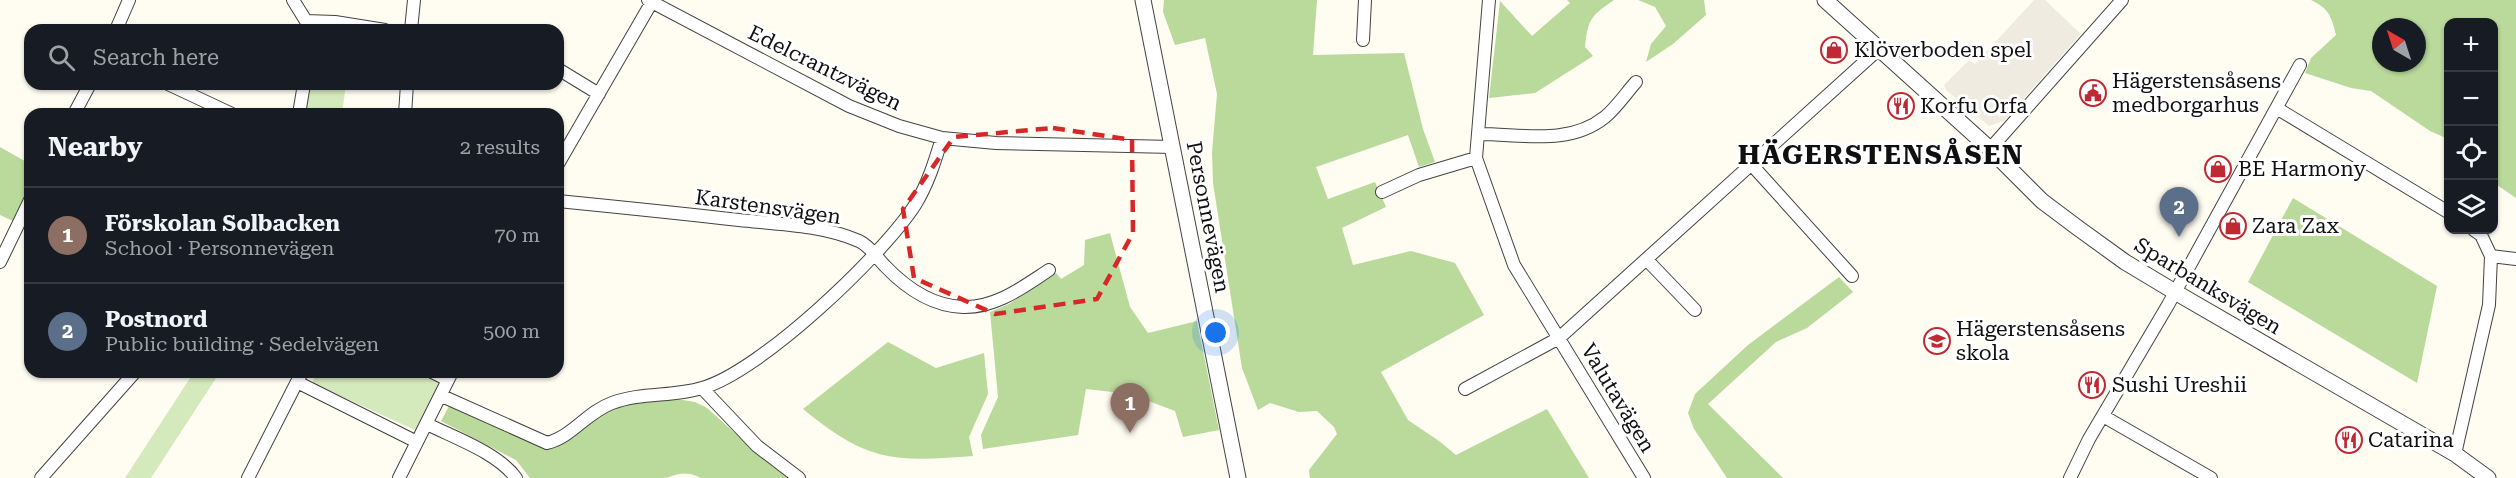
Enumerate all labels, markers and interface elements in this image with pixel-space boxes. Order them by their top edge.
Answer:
north arrow [2372,18,2426,72]
map controls [2444,18,2498,234]
button: + [2444,18,2498,72]
street label: Edelcrantzvägen [744,20,906,116]
search box [24,24,564,90]
shop icon: Klöverboden spel [1819,35,1849,65]
place label: Klöverboden spel [1854,38,2032,62]
icon: search [45,41,78,74]
text: Search here [93,45,219,70]
place label: Hägerstensåsens medborgarhus [2112,69,2281,117]
button: − [2444,72,2498,126]
public building icon: Hägerstensåsens medborgarhus [2078,78,2108,108]
restaurant icon: Korfu Orfa [1886,91,1916,121]
place label: Korfu Orfa [1920,94,2028,118]
button: locate [2444,126,2498,180]
text: Nearby [48,132,142,162]
text: 2 results [460,135,540,159]
district label: HÄGERSTENSÅSEN [1738,137,2024,171]
street label: Personnevägen [1182,139,1235,295]
shop icon: BE Harmony [2203,154,2233,184]
place label: BE Harmony [2238,157,2366,181]
button: layers [2444,180,2498,234]
street label: Karstensvägen [694,185,843,229]
pin: 2 [2160,188,2198,237]
text: Förskolan Solbacken [105,211,340,236]
shop icon: Zara Zax [2218,211,2248,241]
place label: Zara Zax [2252,214,2339,238]
text: 1 [62,223,73,247]
text: 70 m [494,223,540,247]
street label: Sparbanksvägen [2130,233,2286,340]
text: School · Personnevägen [105,236,334,260]
text: Postnord [105,307,208,332]
place label: Hägerstensåsens skola [1956,317,2125,365]
your location [1201,318,1230,347]
text: 2 [62,319,73,343]
text: 500 m [483,319,540,343]
school or university icon: Hägerstensåsens skola [1922,326,1952,356]
text: Public building · Sedelvägen [105,332,379,356]
street label: Valutavägen [1576,339,1660,457]
restaurant icon: Sushi Ureshii [2077,370,2107,400]
place label: Sushi Ureshii [2112,373,2247,397]
pin: 1 [1110,384,1150,433]
restaurant icon: Catarina [2334,425,2364,455]
place label: Catarina [2368,428,2454,452]

